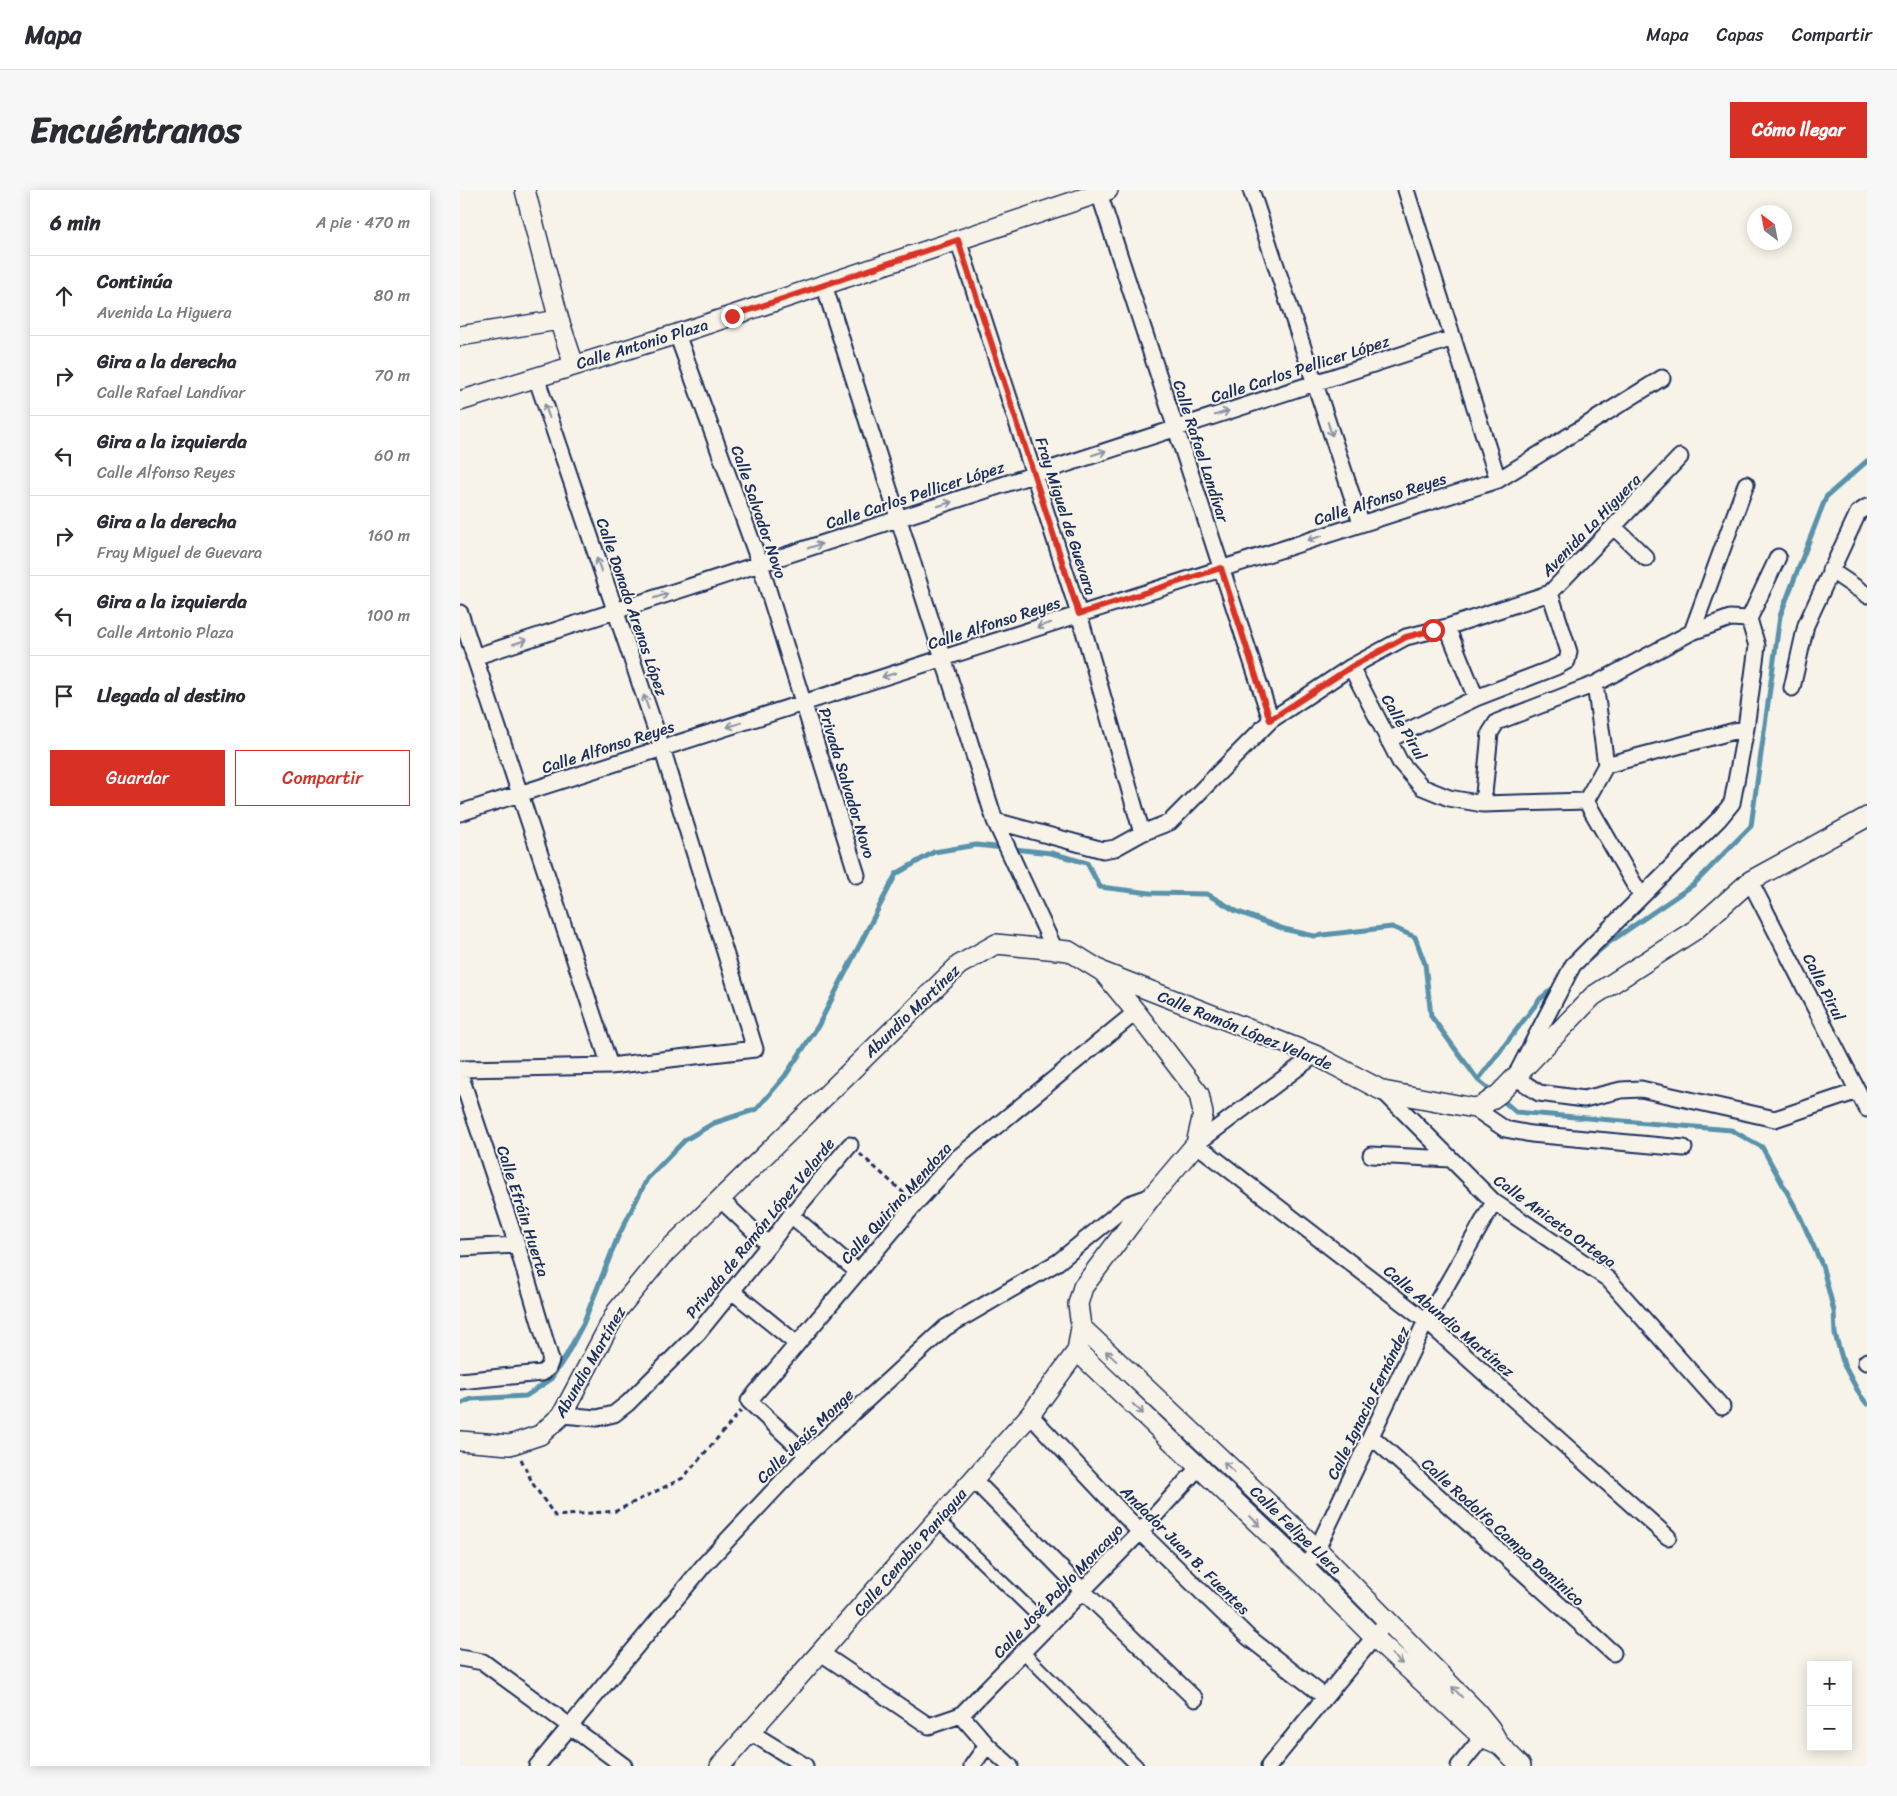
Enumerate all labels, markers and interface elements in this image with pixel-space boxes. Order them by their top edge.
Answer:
text: Mapa [25,14,81,56]
text: Mapa [1646,19,1689,51]
text: Capas [1717,19,1764,51]
text: Compartir [1792,19,1872,51]
text: Encuéntranos [30,99,241,161]
button: Cómo llegar [1730,102,1867,158]
text: 6 min [50,204,101,242]
north arrow [1747,205,1792,250]
text: A pie · 470 m [316,208,410,237]
text: Continúa [97,265,172,298]
text: 80 m [374,281,410,310]
icon: ahead [50,282,78,310]
text: Avenida La Higuera [97,298,232,327]
route end [721,305,744,328]
street label: Calle Antonio Plaza [572,310,712,378]
street label: Calle Carlos Pellicer López [1207,326,1394,412]
text: Gira a la derecha [97,345,236,378]
text: 70 m [374,361,410,390]
icon: right [50,362,78,390]
street label: Calle Rafael Landívar [1164,376,1238,527]
text: Calle Rafael Landívar [97,378,245,407]
one-way arrow [542,403,551,419]
one-way arrow [1214,408,1230,418]
one-way arrow [1326,421,1336,437]
text: Gira a la izquierda [97,425,247,458]
street label: Fray Miguel de Guevara [1027,433,1105,599]
text: 60 m [374,441,410,470]
street label: Calle Salvador Novo [723,441,795,583]
icon: left [50,442,78,470]
one-way arrow [1091,448,1107,458]
street label: Calle Carlos Pellicer López [822,452,1009,538]
text: Calle Alfonso Reyes [97,458,235,487]
street label: Calle Alfonso Reyes [1310,464,1451,534]
street label: Avenida La Higuera [1533,466,1649,584]
one-way arrow [936,498,952,508]
text: Gira a la derecha [97,505,236,538]
street label: Calle Donado Arenas López [588,514,676,701]
text: 160 m [367,521,410,550]
icon: right [50,522,78,550]
one-way arrow [1307,534,1323,544]
text: Fray Miguel de Guevara [97,538,262,567]
one-way arrow [807,540,823,550]
one-way arrow [593,557,603,573]
text: Gira a la izquierda [97,585,247,618]
street label: Calle Alfonso Reyes [924,588,1065,658]
one-way arrow [652,591,668,600]
text: 100 m [366,601,410,630]
icon: left [50,602,78,630]
text: Calle Antonio Plaza [97,618,234,647]
route start [1422,619,1445,642]
one-way arrow [1036,621,1052,631]
one-way arrow [512,636,528,646]
one-way arrow [882,671,897,680]
text: Llegada al destino [97,679,246,712]
icon: arrive [50,682,78,710]
street label: Calle Pirul [1373,688,1435,766]
one-way arrow [640,694,650,710]
street label: Privada Salvador Novo [810,704,884,862]
street label: Calle Alfonso Reyes [538,712,679,782]
one-way arrow [727,720,743,730]
button: Guardar [50,750,225,806]
button: Compartir [235,750,410,806]
street label: Calle Pirul [1795,948,1854,1027]
street label: Abundio Martínez [856,957,967,1066]
street label: Calle Ramón López Velarde [1153,982,1337,1078]
street label: Privada de Ramón López Velarde [678,1131,842,1325]
street label: Calle Quirino Mendoza [833,1135,959,1271]
street label: Calle Efráin Huerta [488,1141,558,1281]
street label: Calle Aniceto Ortega [1487,1166,1623,1276]
street label: Calle Abundio Martínez [1377,1257,1522,1385]
street label: Abundio Martínez [546,1300,634,1424]
street label: Calle Ignacio Fernández [1318,1321,1418,1485]
one-way arrow [1105,1350,1117,1362]
street label: Calle Jesús Monge [749,1381,861,1491]
one-way arrow [1131,1403,1144,1415]
street label: Calle Rodolfo Campo Dominico [1414,1450,1592,1614]
one-way arrow [1223,1461,1236,1473]
street label: Andador Juan B. Fuentes [1112,1477,1257,1622]
street label: Calle Felipe Llera [1243,1478,1349,1582]
street label: Calle Cenobio Paniagua [846,1480,975,1623]
one-way arrow [1249,1515,1262,1527]
street label: Calle José Pablo Moncayo [985,1517,1131,1665]
one-way arrow [1390,1653,1403,1665]
map controls [1807,1661,1852,1751]
button: + [1807,1661,1852,1706]
one-way arrow [1451,1685,1463,1698]
button: − [1807,1706,1852,1751]

